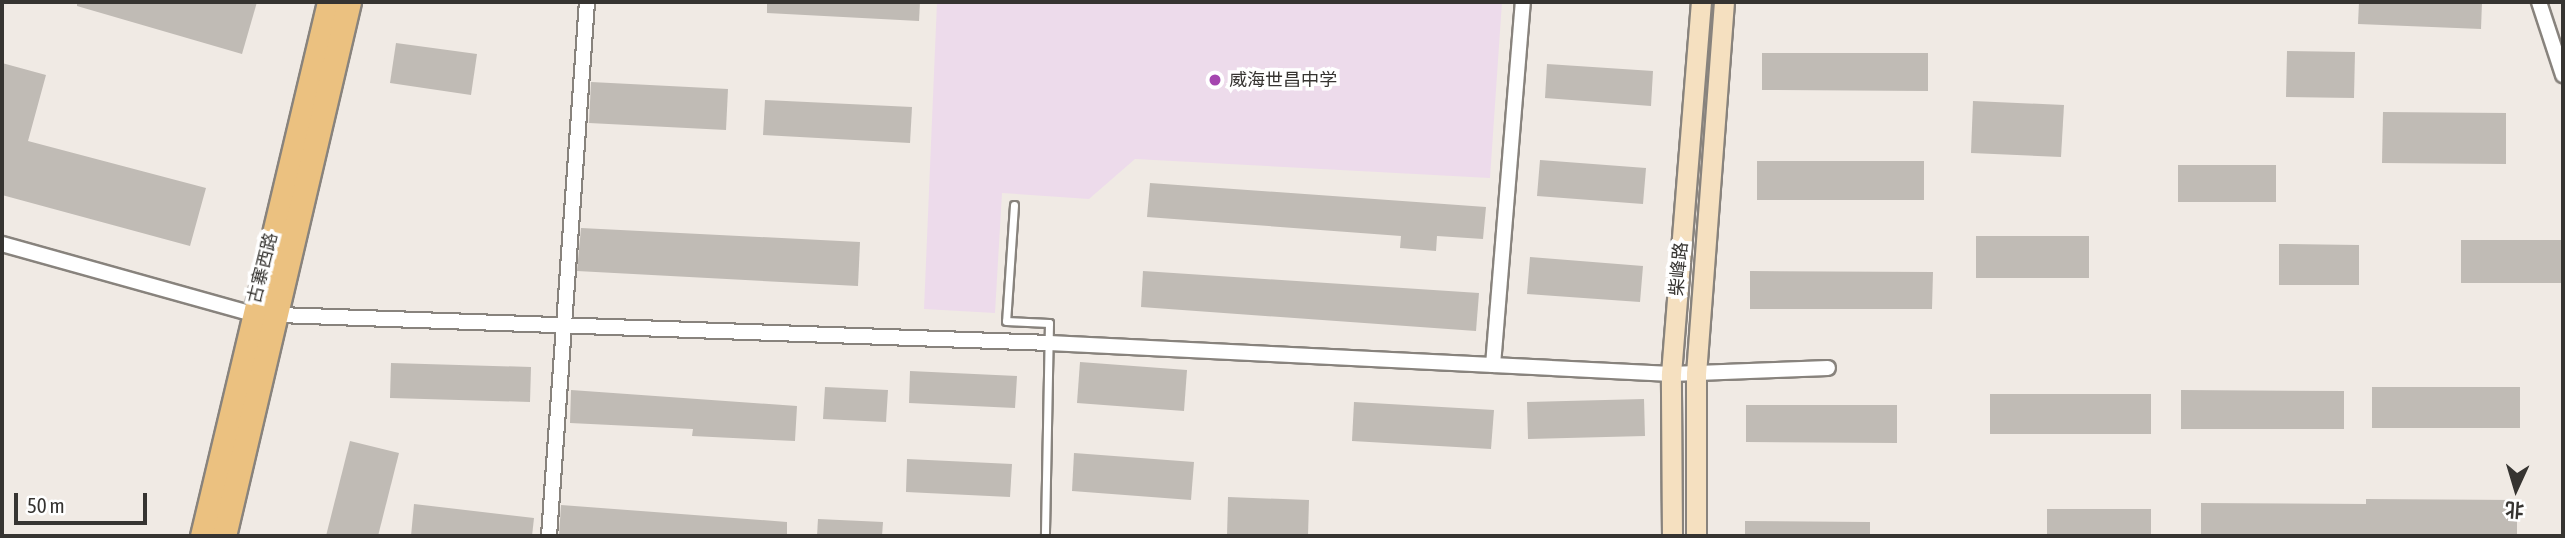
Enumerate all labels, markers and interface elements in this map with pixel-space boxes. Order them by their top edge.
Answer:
place label: 威海世昌中学 [1229,69,1337,91]
marker: 威海世昌中学 [1207,72,1223,88]
street label: 古寨西路 [244,230,282,306]
street label: 柴峰路 [1666,241,1692,297]
north arrow [2481,454,2551,524]
scale bar [18,478,150,522]
text: 50 m [27,493,65,517]
text: 北 [2504,498,2525,522]

